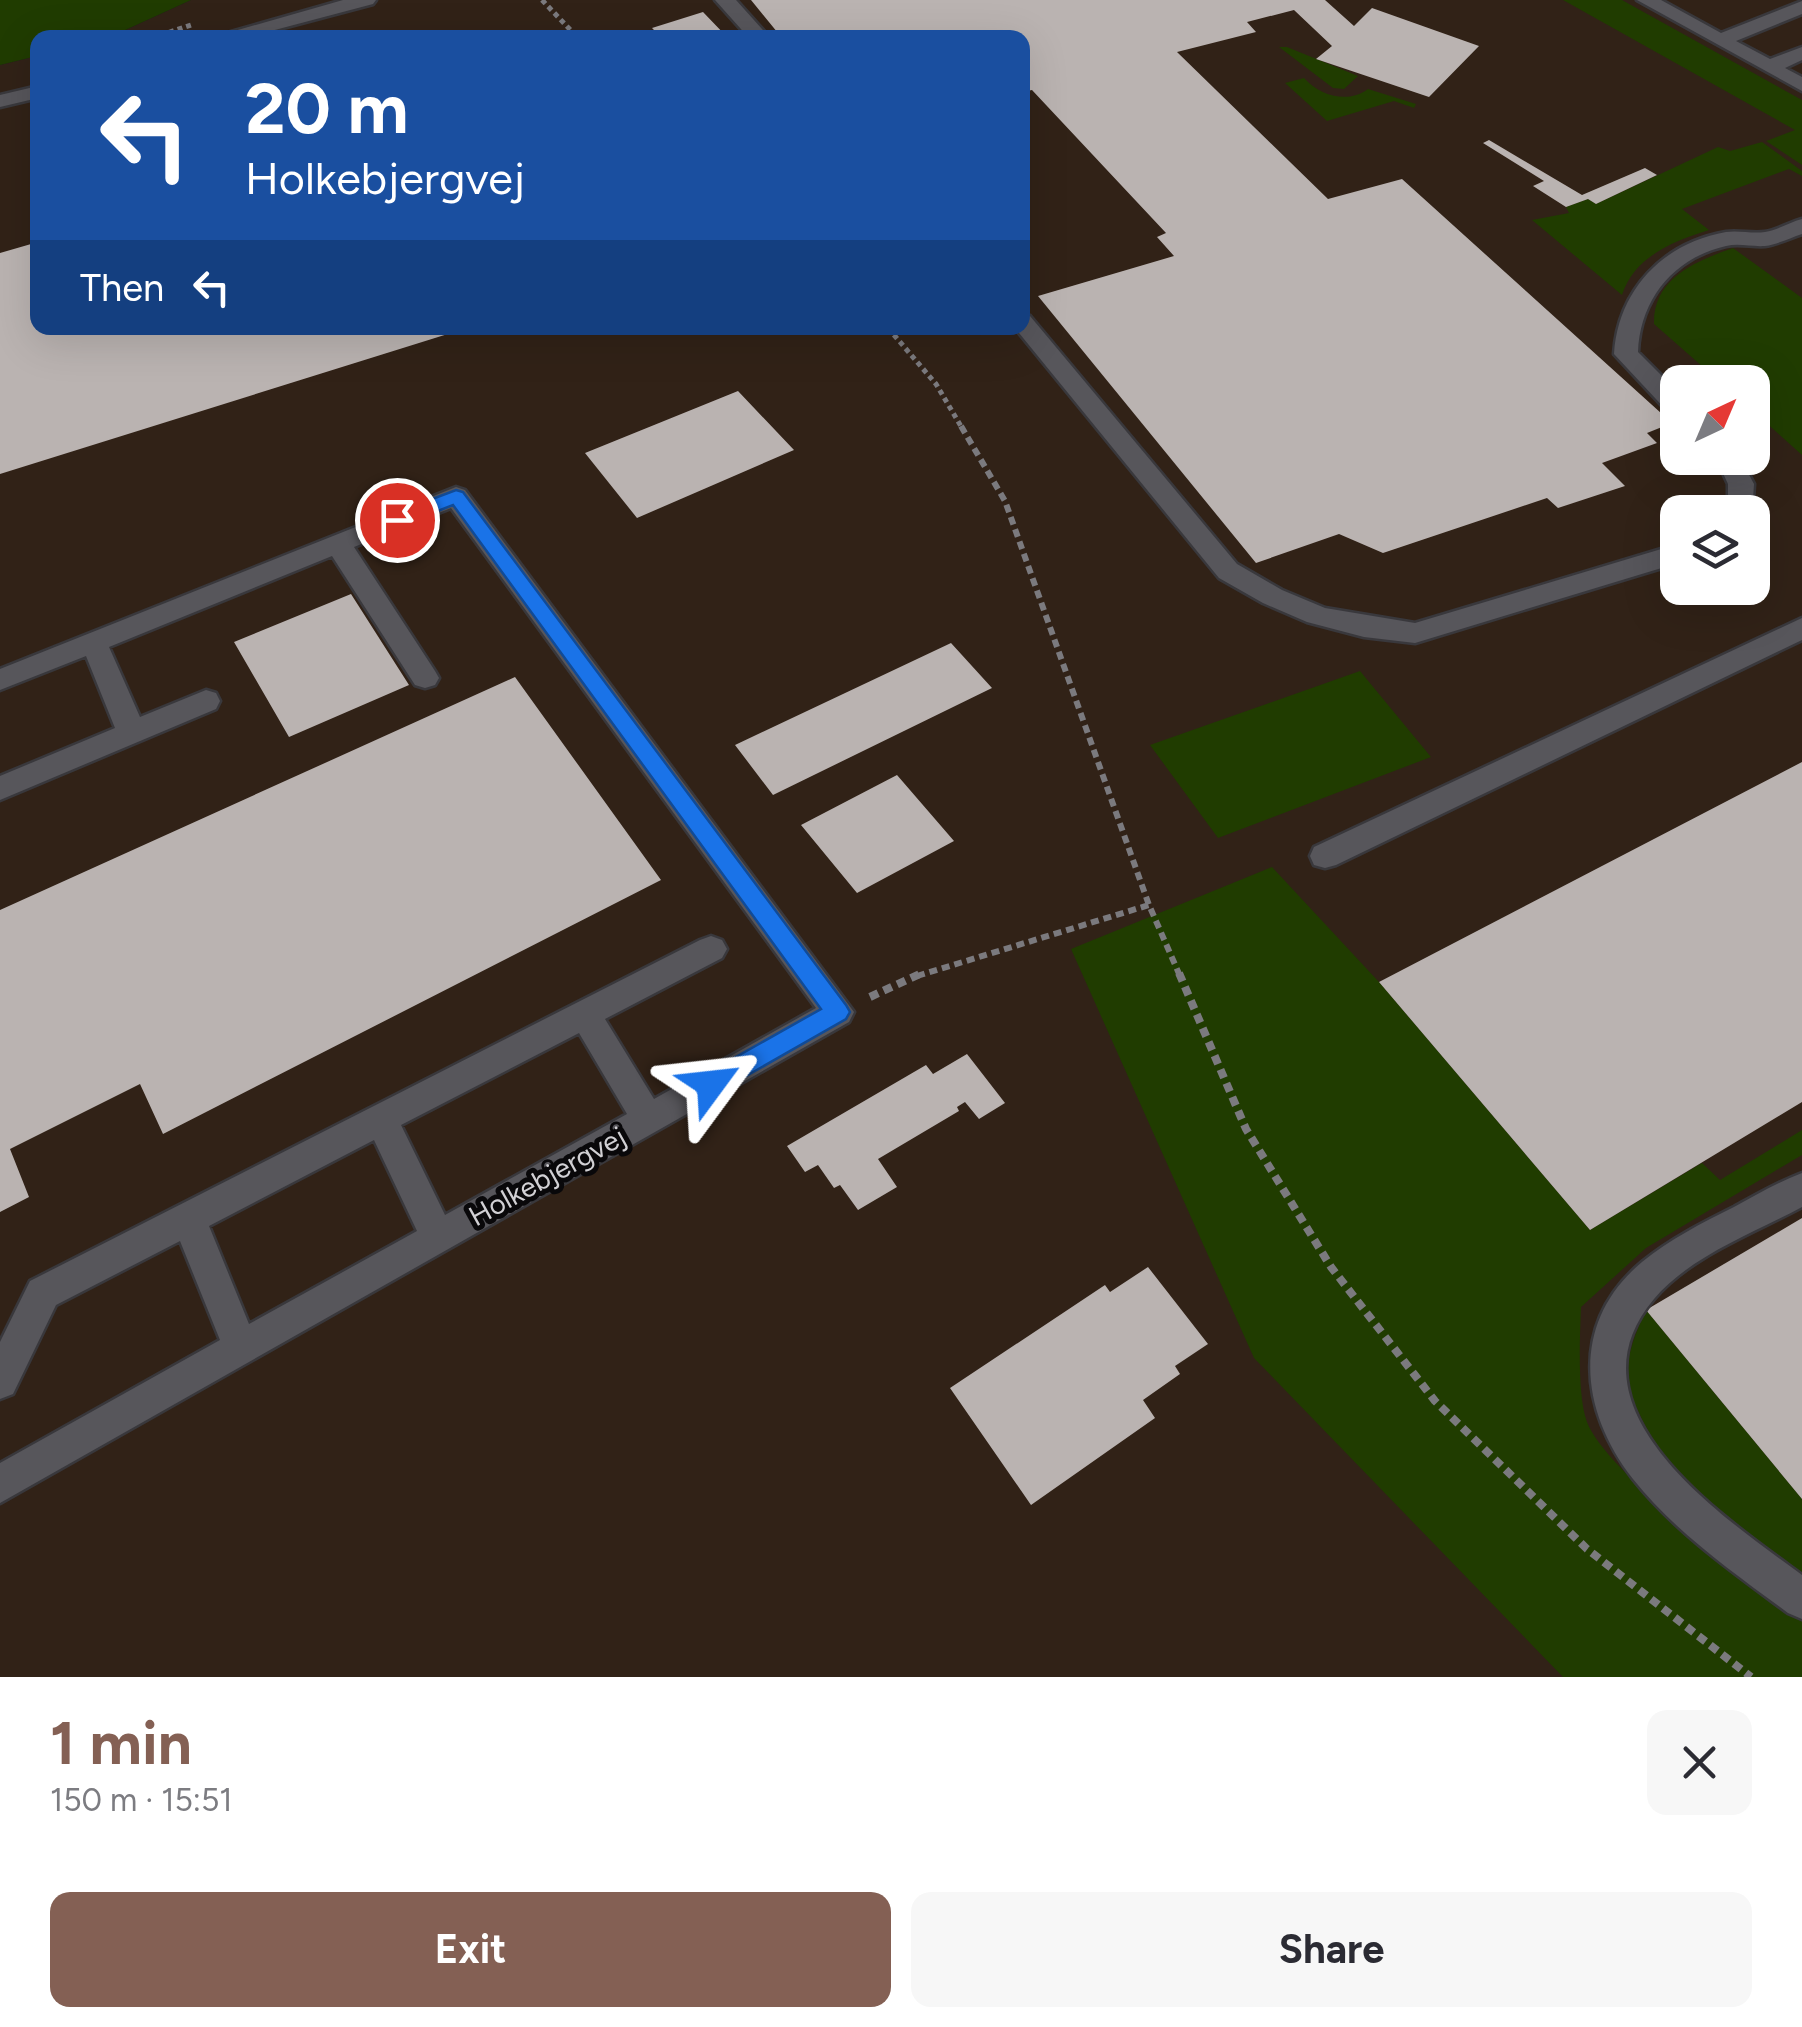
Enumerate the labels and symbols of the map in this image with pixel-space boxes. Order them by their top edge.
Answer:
north arrow [1660,365,1770,475]
pin [355,478,440,563]
position arrow [659,1032,763,1136]
street label: Holkebjergvej [463,1119,631,1233]

